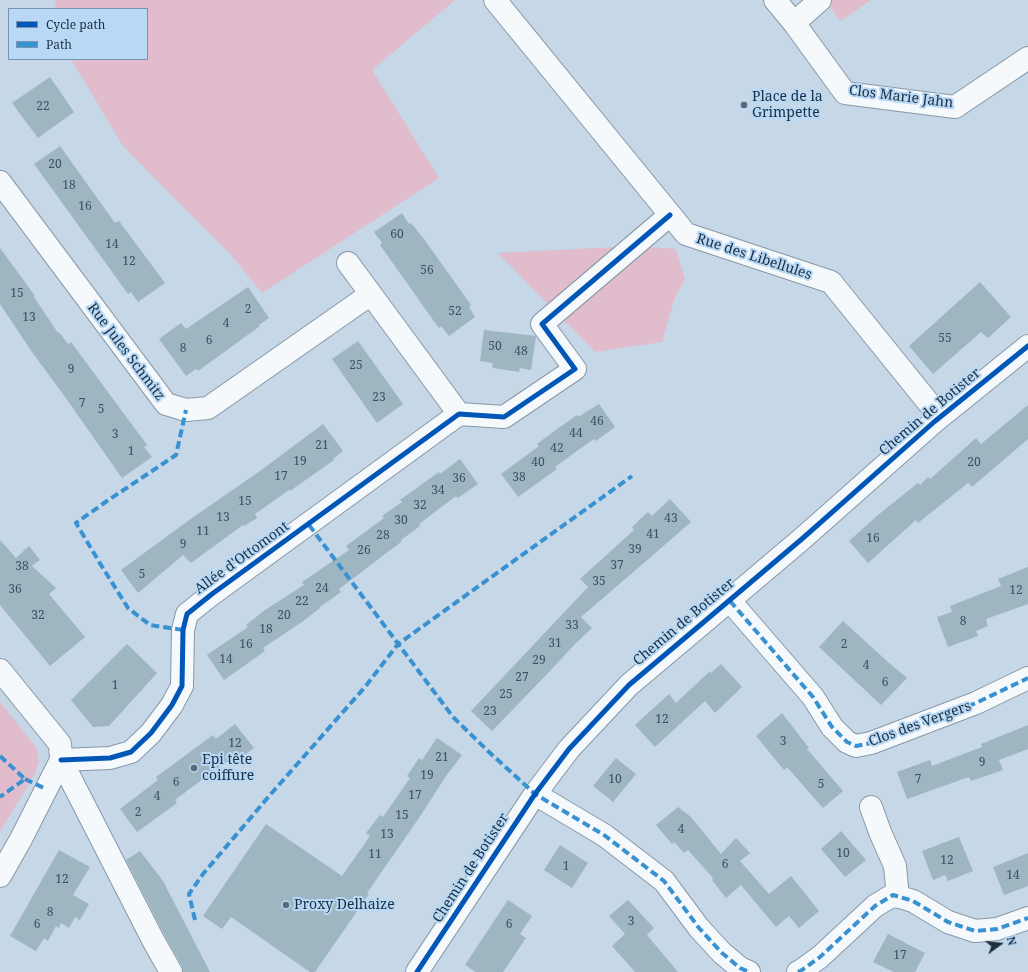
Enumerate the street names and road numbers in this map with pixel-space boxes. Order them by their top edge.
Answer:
street label: Clos Marie Jahn [848,82,954,112]
street label: Rue des Libellules [694,230,814,284]
street label: Rue Jules Schmitz [84,300,168,404]
street label: Chemin de Botister [876,365,984,459]
street label: Allée d'Ottomont [192,518,292,598]
street label: Chemin de Botister [630,575,738,669]
street label: Clos des Vergers [867,698,973,750]
street label: Chemin de Botister [429,810,513,926]

